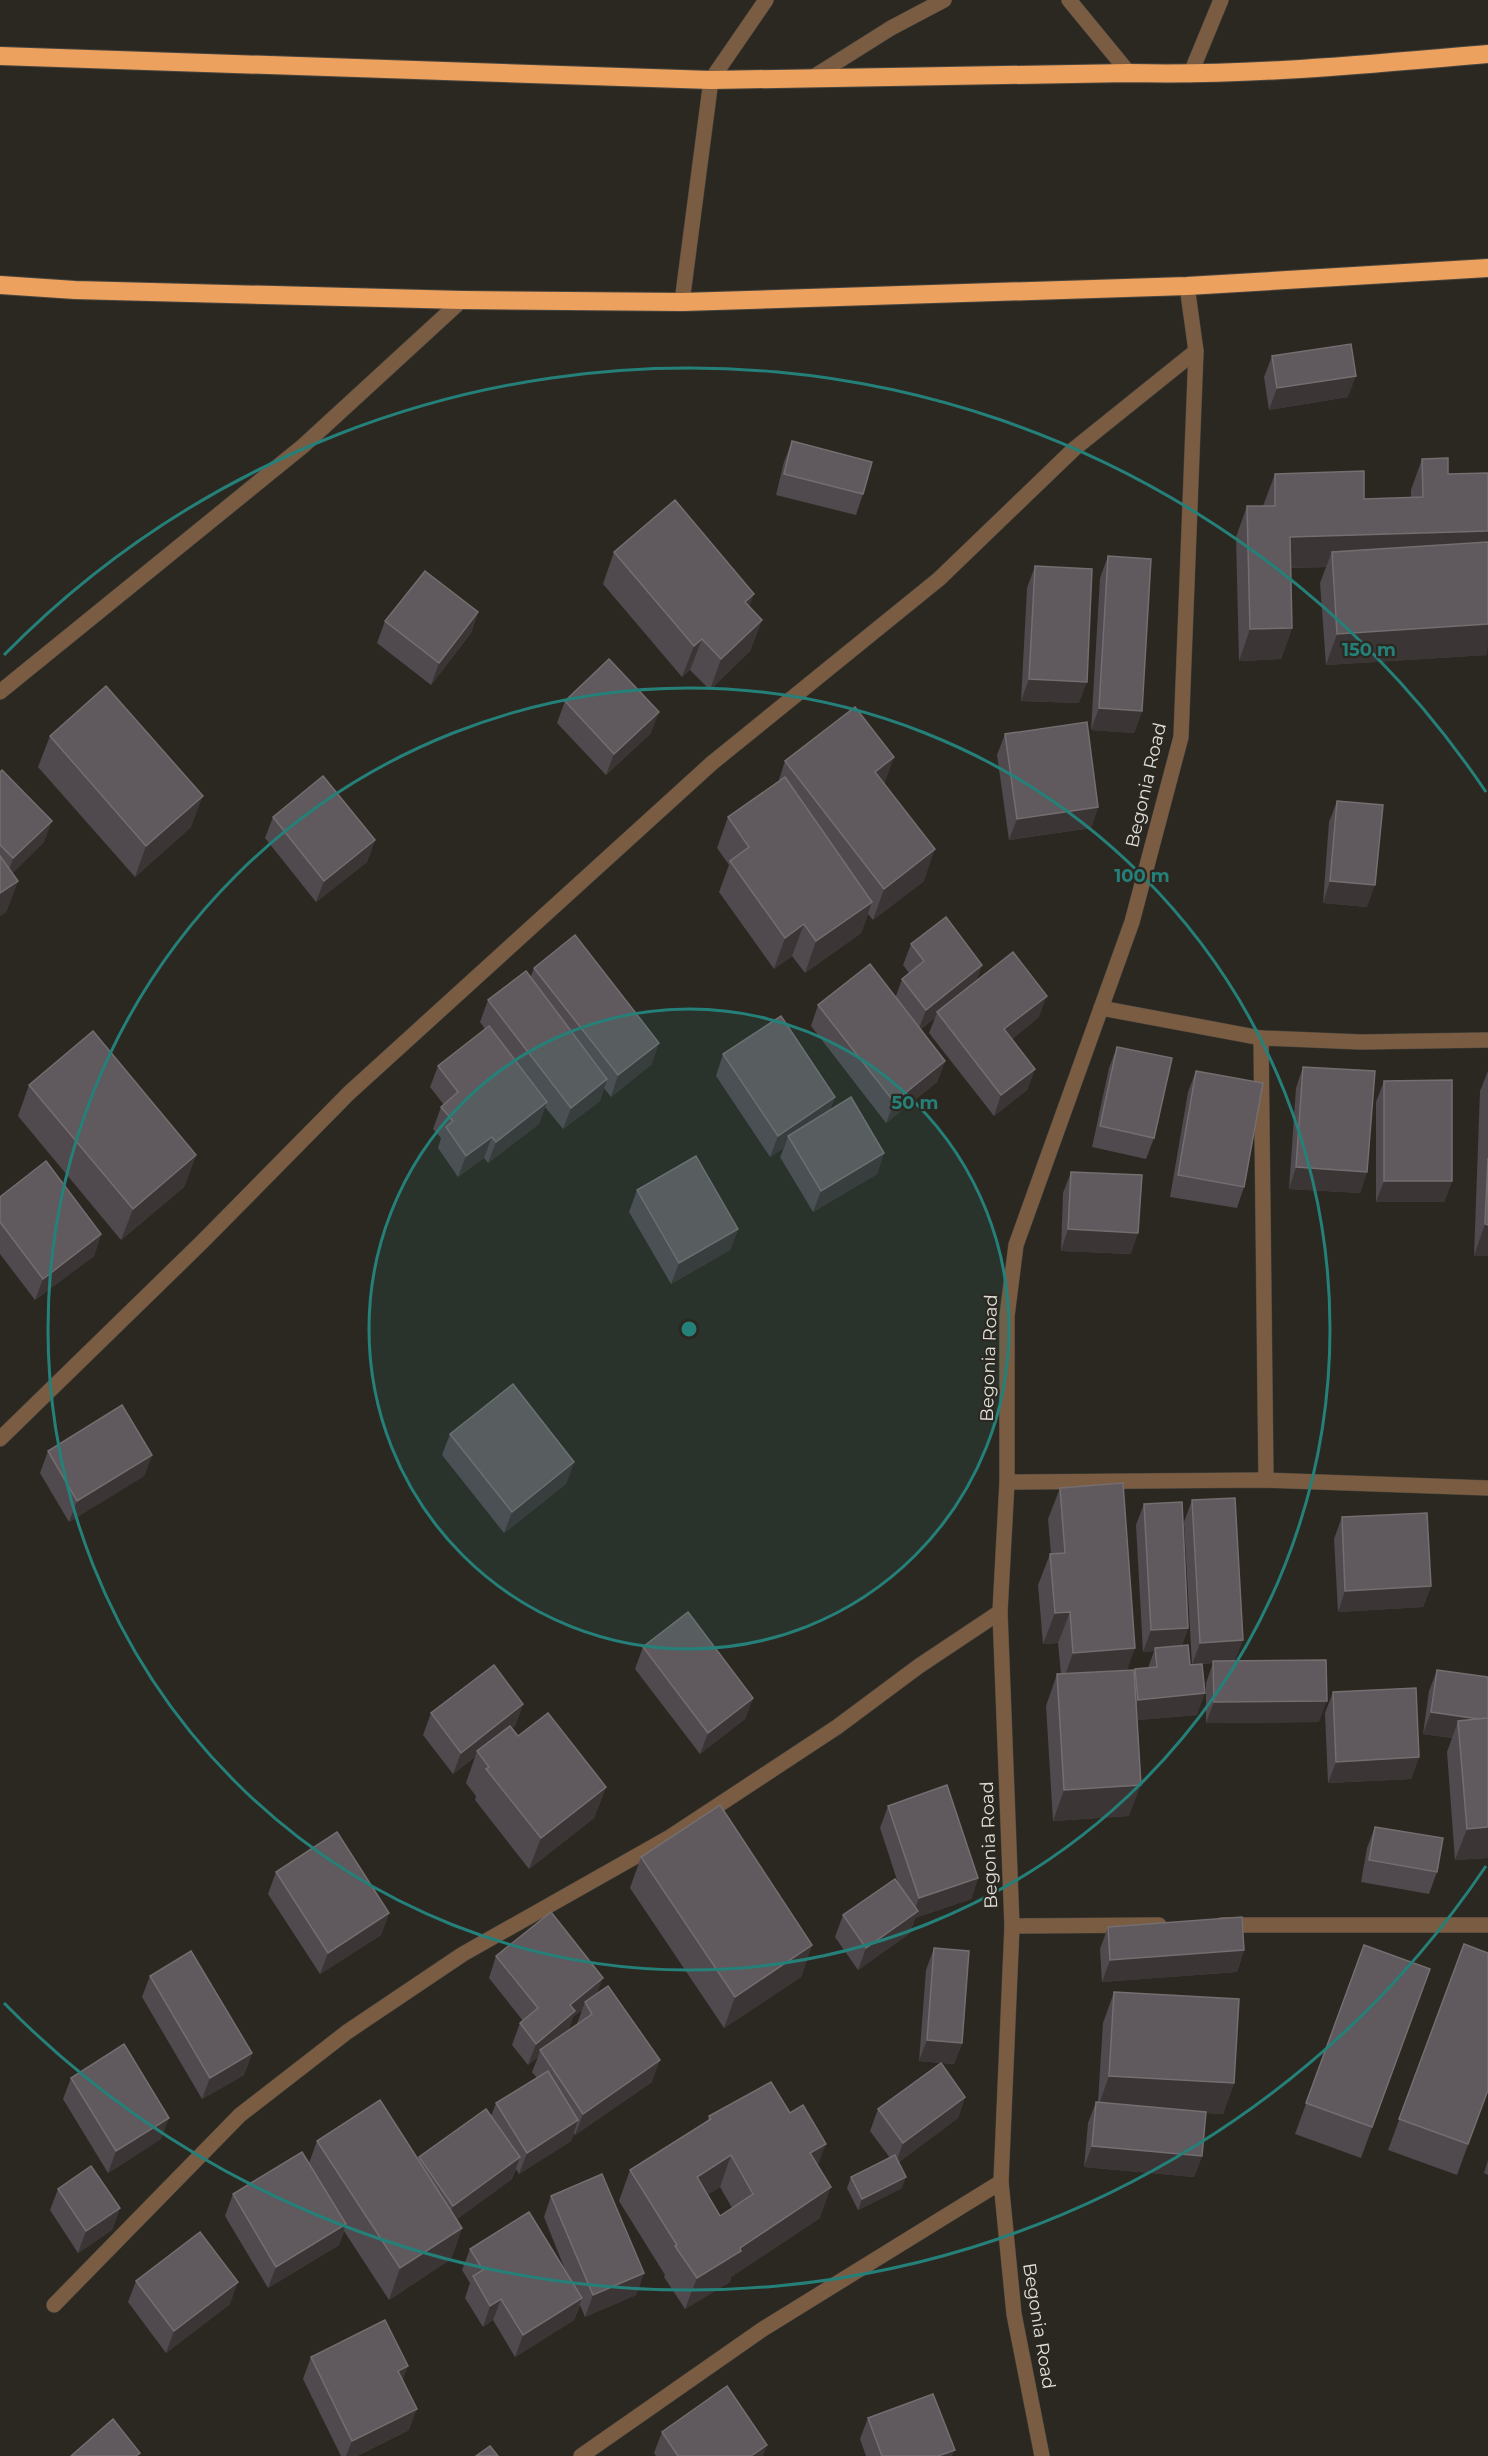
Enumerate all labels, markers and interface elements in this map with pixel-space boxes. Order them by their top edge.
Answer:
text: 150 m [1342,639,1396,661]
street label: Begonia Road [1121,720,1171,850]
text: 100 m [1114,865,1170,887]
text: 50 m [892,1092,938,1114]
street label: Begonia Road [976,1294,1002,1422]
centre of rings [679,1319,699,1339]
street label: Begonia Road [976,1781,1002,1909]
street label: Begonia Road [1018,2261,1060,2391]

